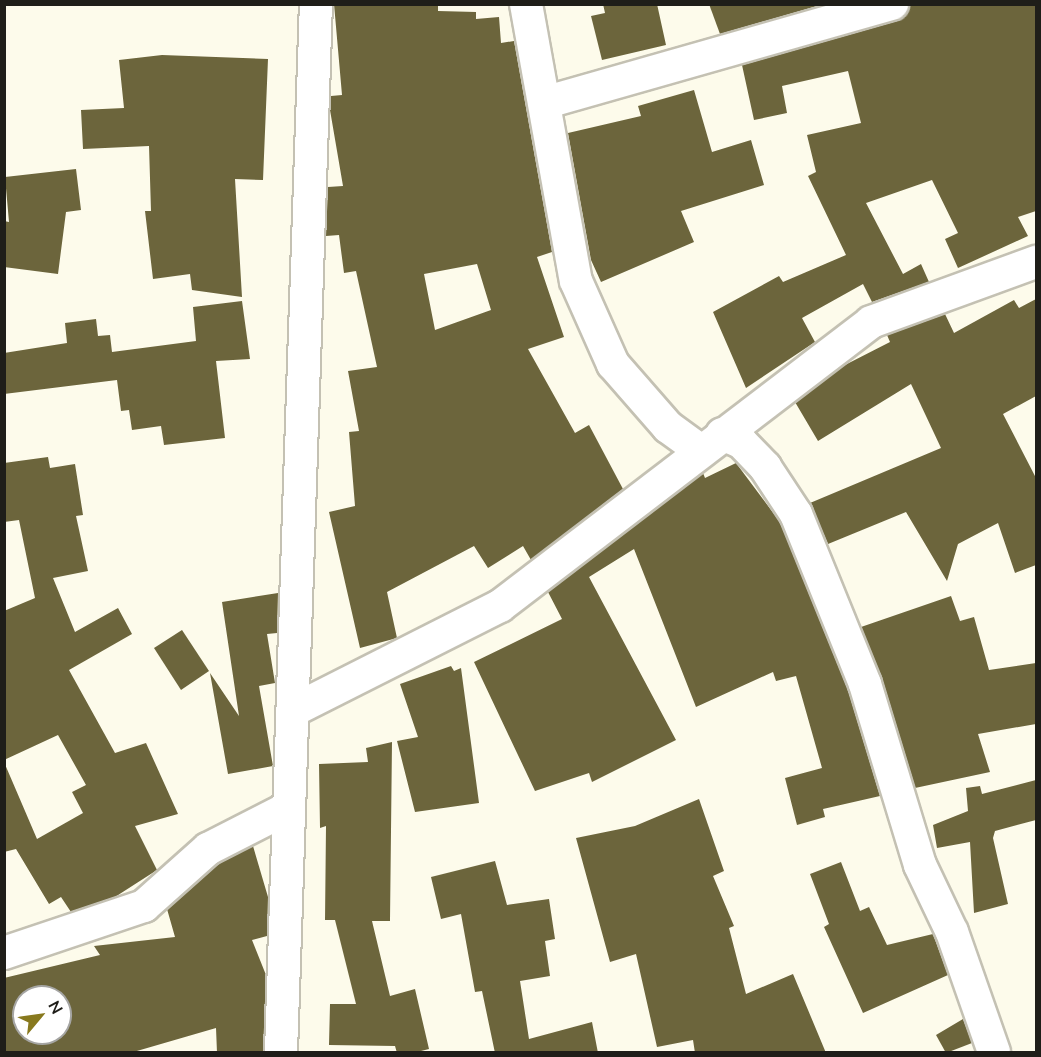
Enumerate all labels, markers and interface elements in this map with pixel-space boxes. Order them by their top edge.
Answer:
north arrow [12,985,72,1045]
text: N [44,997,68,1017]

